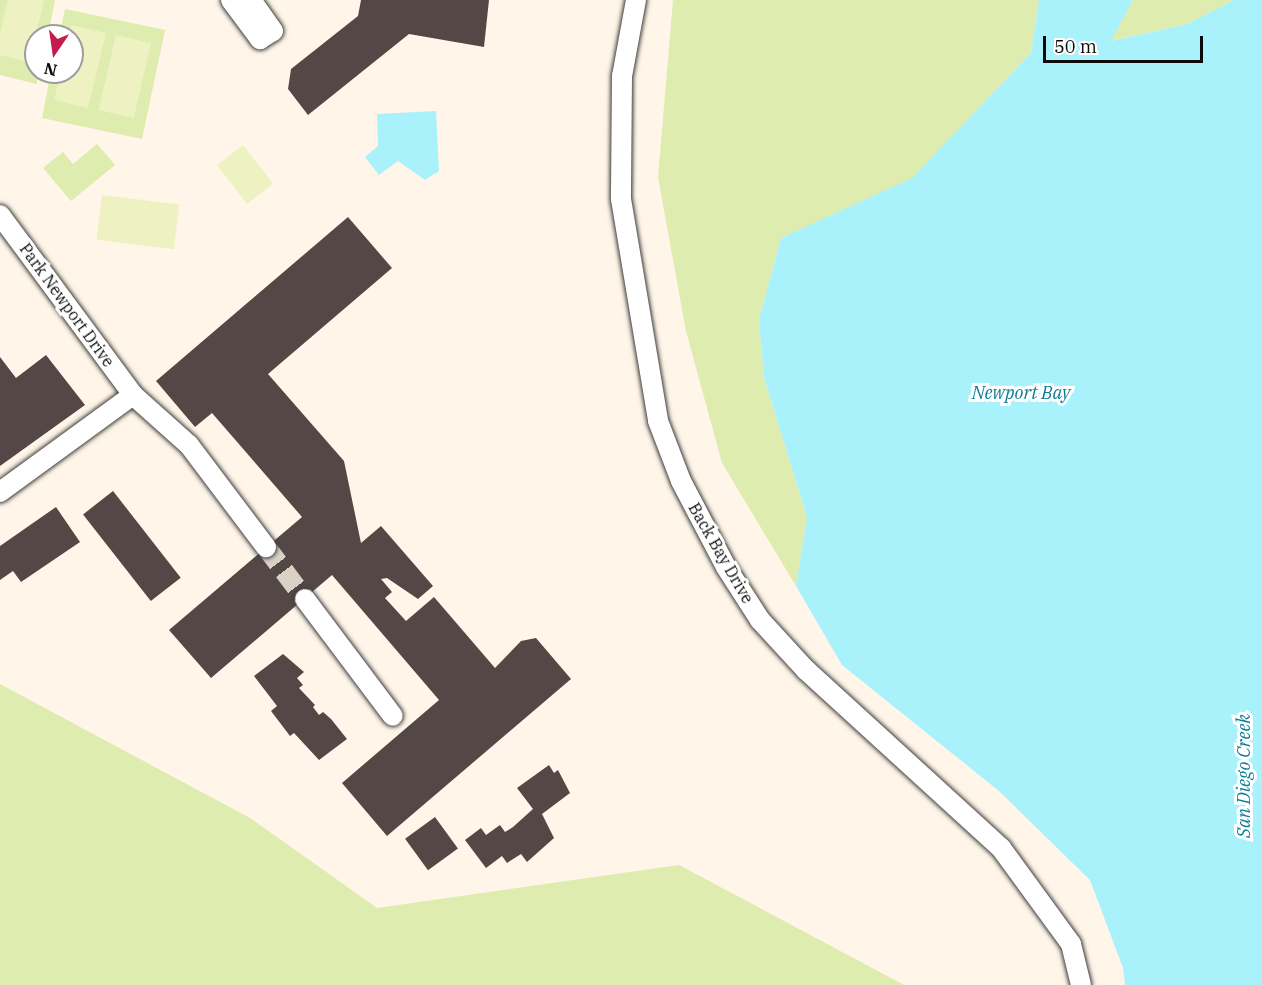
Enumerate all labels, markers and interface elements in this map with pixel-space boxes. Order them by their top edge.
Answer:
north arrow [24,24,84,84]
scale bar [1046,24,1206,62]
text: 50 m [1054,35,1097,58]
text: N [42,58,59,81]
street label: Park Newport Drive [16,239,118,371]
water label: Newport Bay [972,382,1070,404]
street label: Back Bay Drive [685,499,757,607]
water label: San Diego Creek [1233,714,1255,838]

